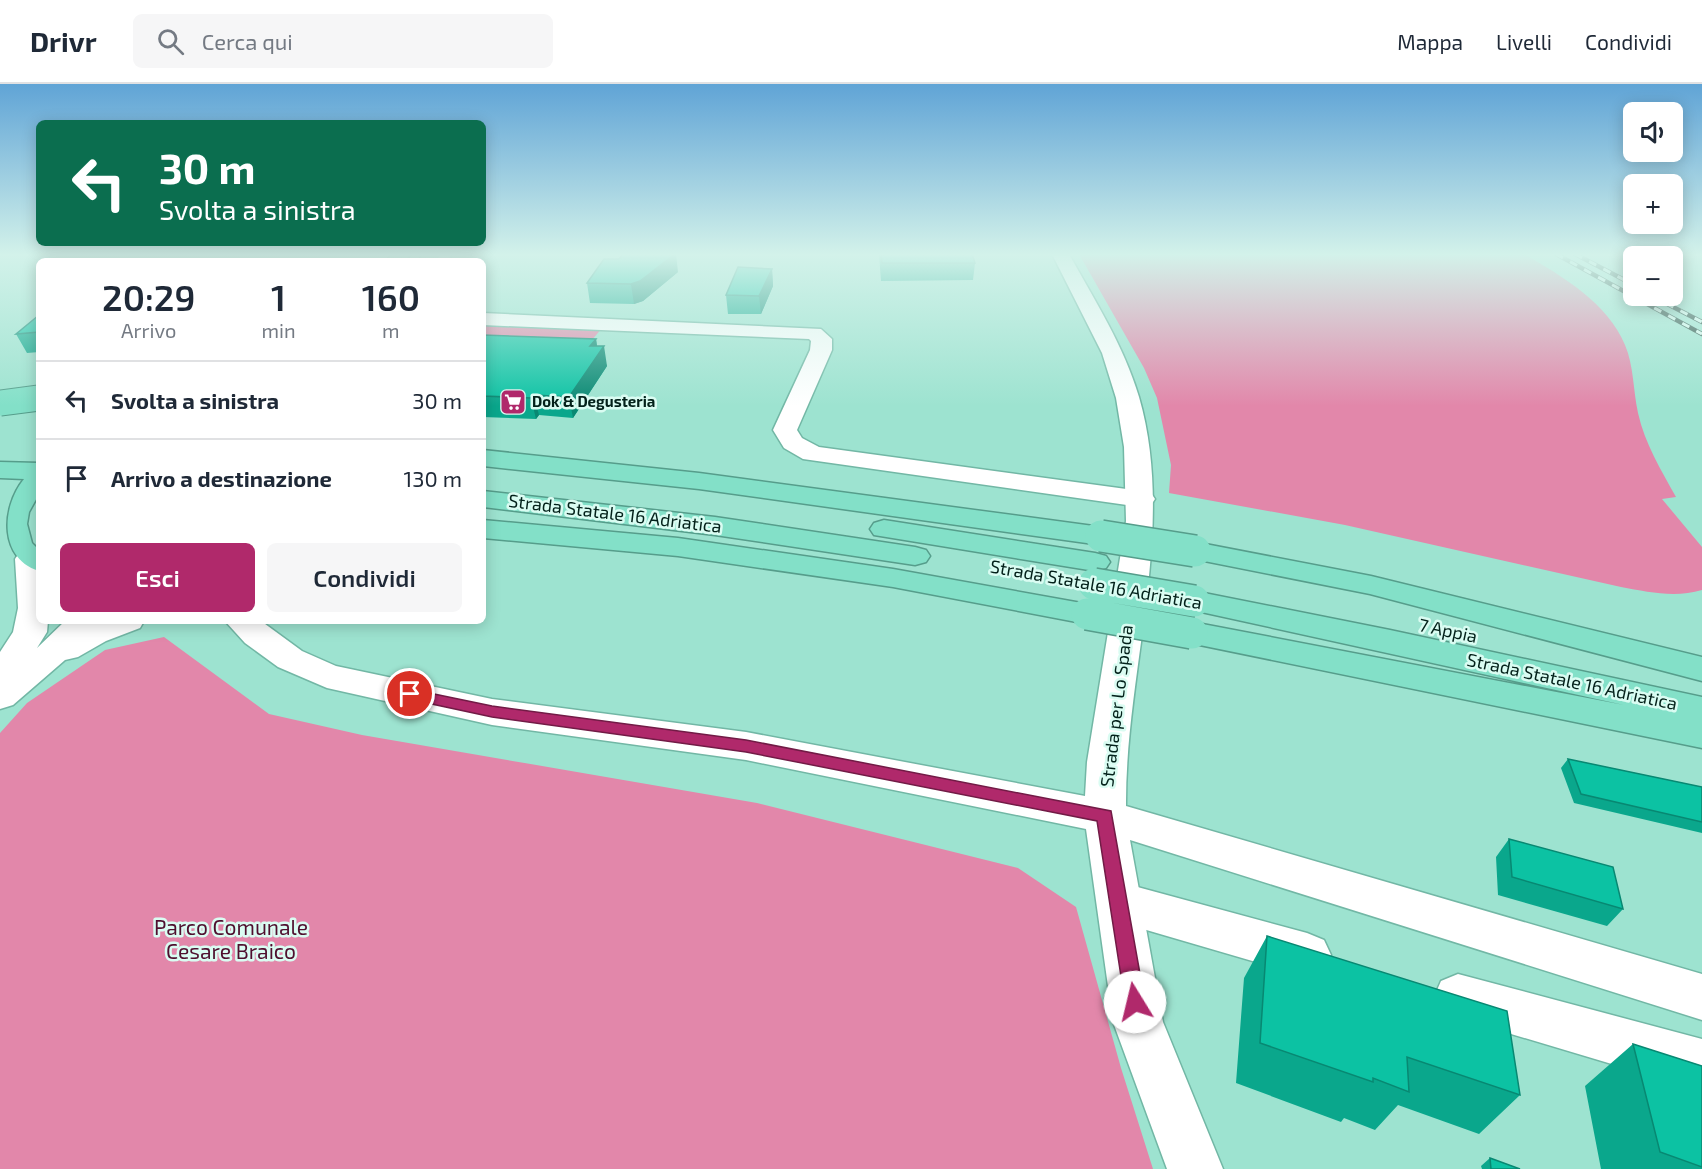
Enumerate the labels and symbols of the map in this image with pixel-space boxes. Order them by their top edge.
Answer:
supermarket icon: Dok & Degusteria [498,387,528,417]
place label: Dok & Degusteria [532,392,655,410]
street label: Strada Statale 16 Adriatica [507,489,723,537]
street label: Strada Statale 16 Adriatica [989,555,1204,613]
street label: 7 Appia [1417,613,1479,647]
street label: Strada per Lo Spada [1095,624,1137,788]
street label: Strada Statale 16 Adriatica [1465,648,1680,714]
pin [384,668,435,719]
park label: Parco Comunale Cesare Braico [154,914,308,963]
position arrow [1103,970,1167,1034]

